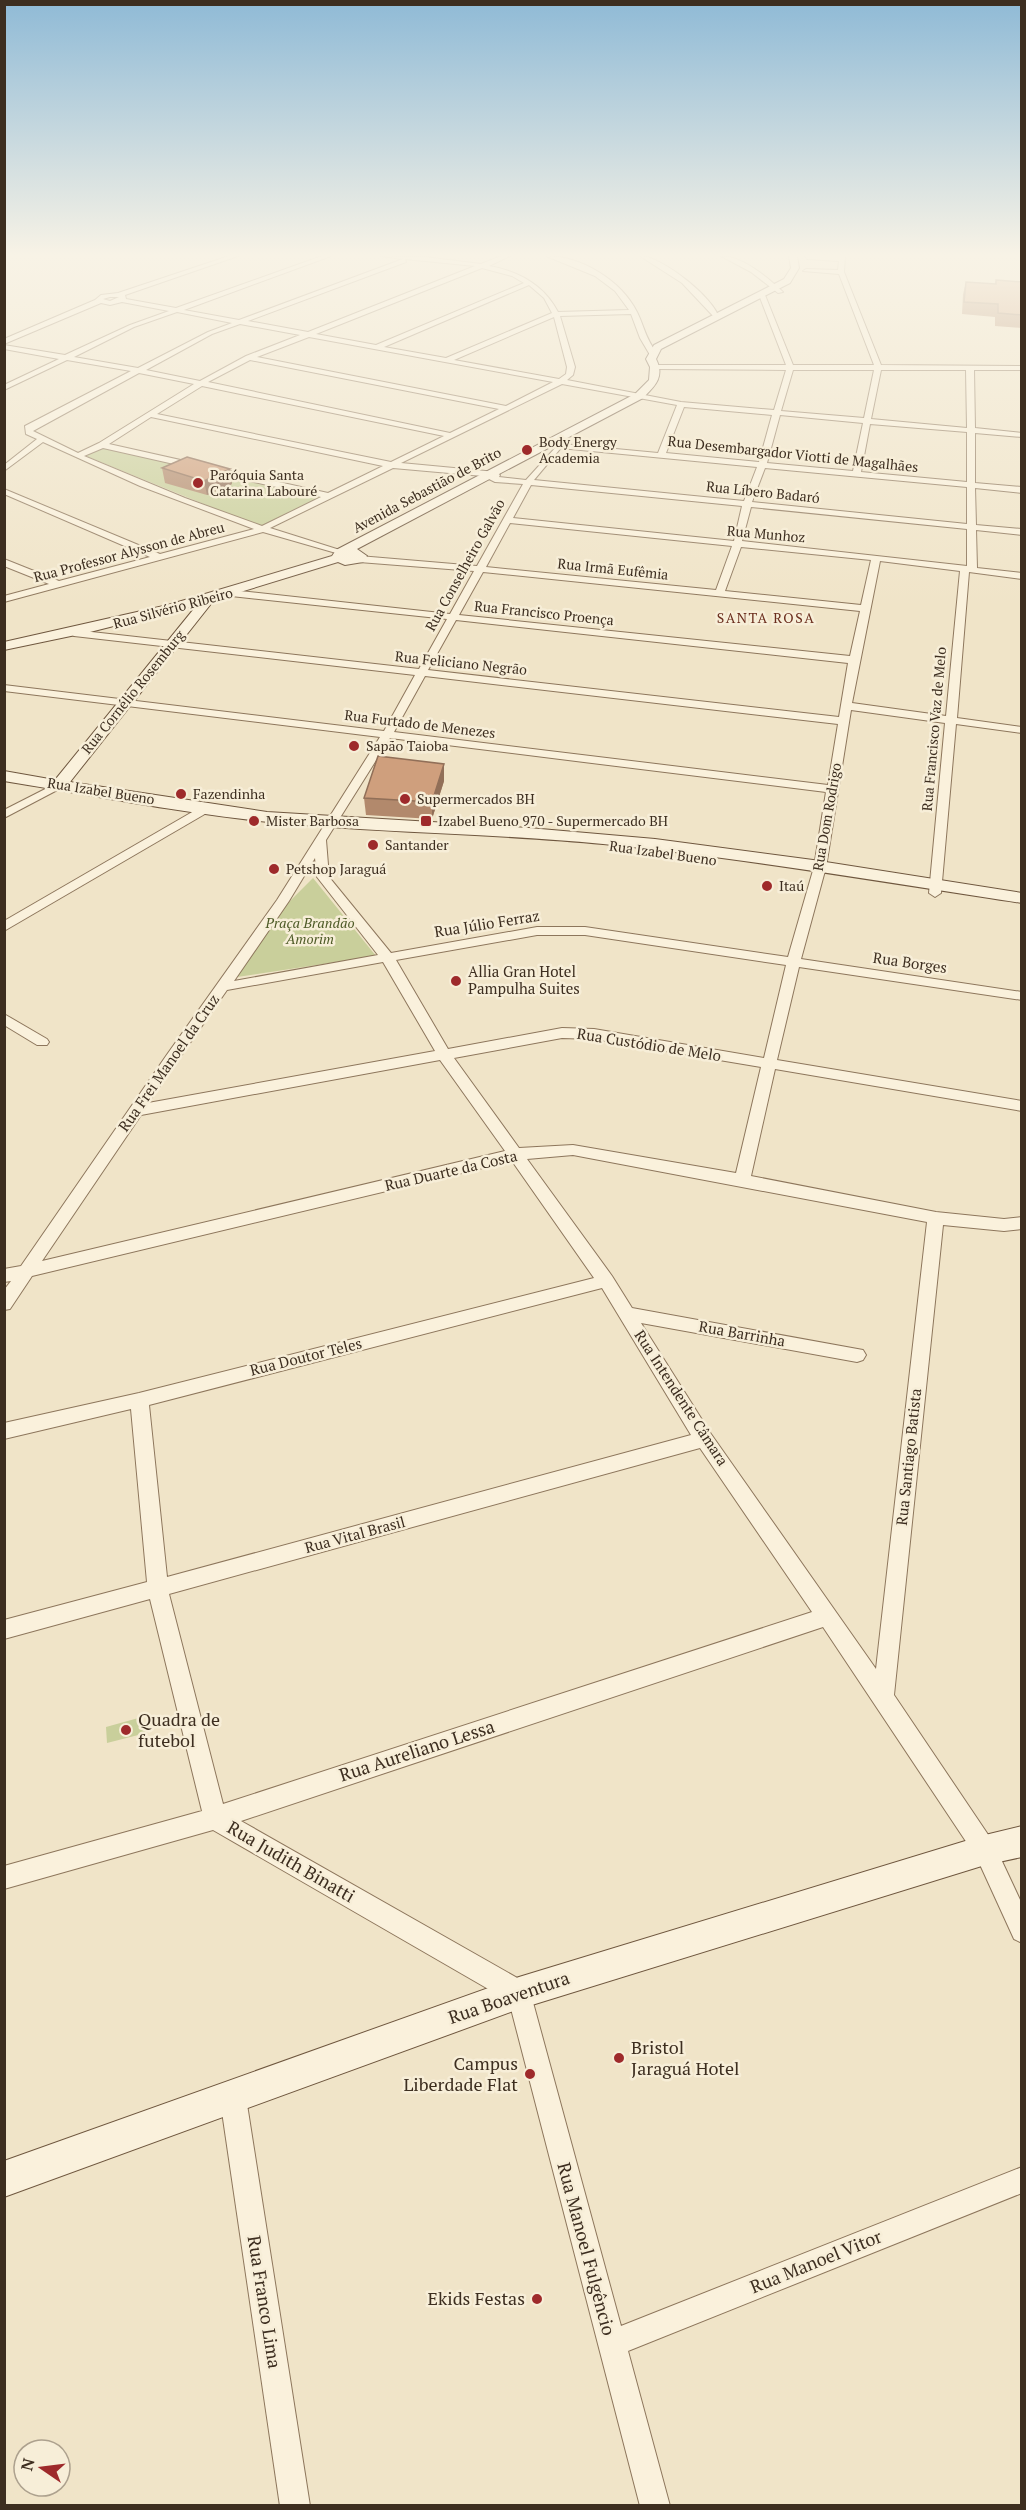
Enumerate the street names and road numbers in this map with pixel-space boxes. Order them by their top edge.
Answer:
street label: Rua Desembargador Viotti de Magalhães [667,431,919,476]
street label: Avenida Sebastião de Brito [349,442,505,537]
street label: Rua Líbero Badaró [705,476,821,507]
street label: Rua Conselheiro Galvão [420,495,509,634]
street label: Rua Professor Alysson de Abreu [31,517,226,586]
street label: Rua Munhoz [726,521,806,546]
street label: Rua Irmã Eufêmia [557,553,669,584]
street label: Rua Silvério Ribeiro [111,582,235,633]
street label: Rua Francisco Proença [473,596,615,629]
street label: Rua Cornélio Rosemburg [77,625,189,758]
street label: Rua Feliciano Negrão [394,646,528,679]
street label: Rua Francisco Vaz de Melo [917,646,950,812]
street label: Rua Furtado de Menezes [343,705,497,742]
street label: Rua Dom Rodrigo [808,761,845,872]
street label: Rua Izabel Bueno [46,773,156,808]
street label: Rua Izabel Bueno [608,836,718,869]
street label: Rua Júlio Ferraz [433,905,541,941]
street label: Rua Borges [872,947,948,977]
street label: Rua Frei Manoel da Cruz [113,990,223,1135]
street label: Rua Custódio de Melo [576,1023,723,1065]
street label: Rua Duarte da Costa [383,1145,519,1195]
street label: Rua Barrinha [697,1316,787,1351]
street label: Rua Intendente Câmara [630,1326,734,1470]
street label: Rua Doutor Teles [248,1332,364,1380]
street label: Rua Santiago Batista [891,1387,925,1527]
street label: Rua Vital Brasil [302,1511,407,1557]
street label: Rua Aureliano Lessa [336,1714,497,1787]
street label: Rua Judith Binatti [223,1815,360,1907]
street label: Rua Boaventura [445,1965,573,2029]
street label: Rua Manoel Fulgêncio [552,2160,622,2338]
street label: Rua Manoel Vitor [746,2224,885,2298]
street label: Rua Franco Lima [243,2234,287,2370]

